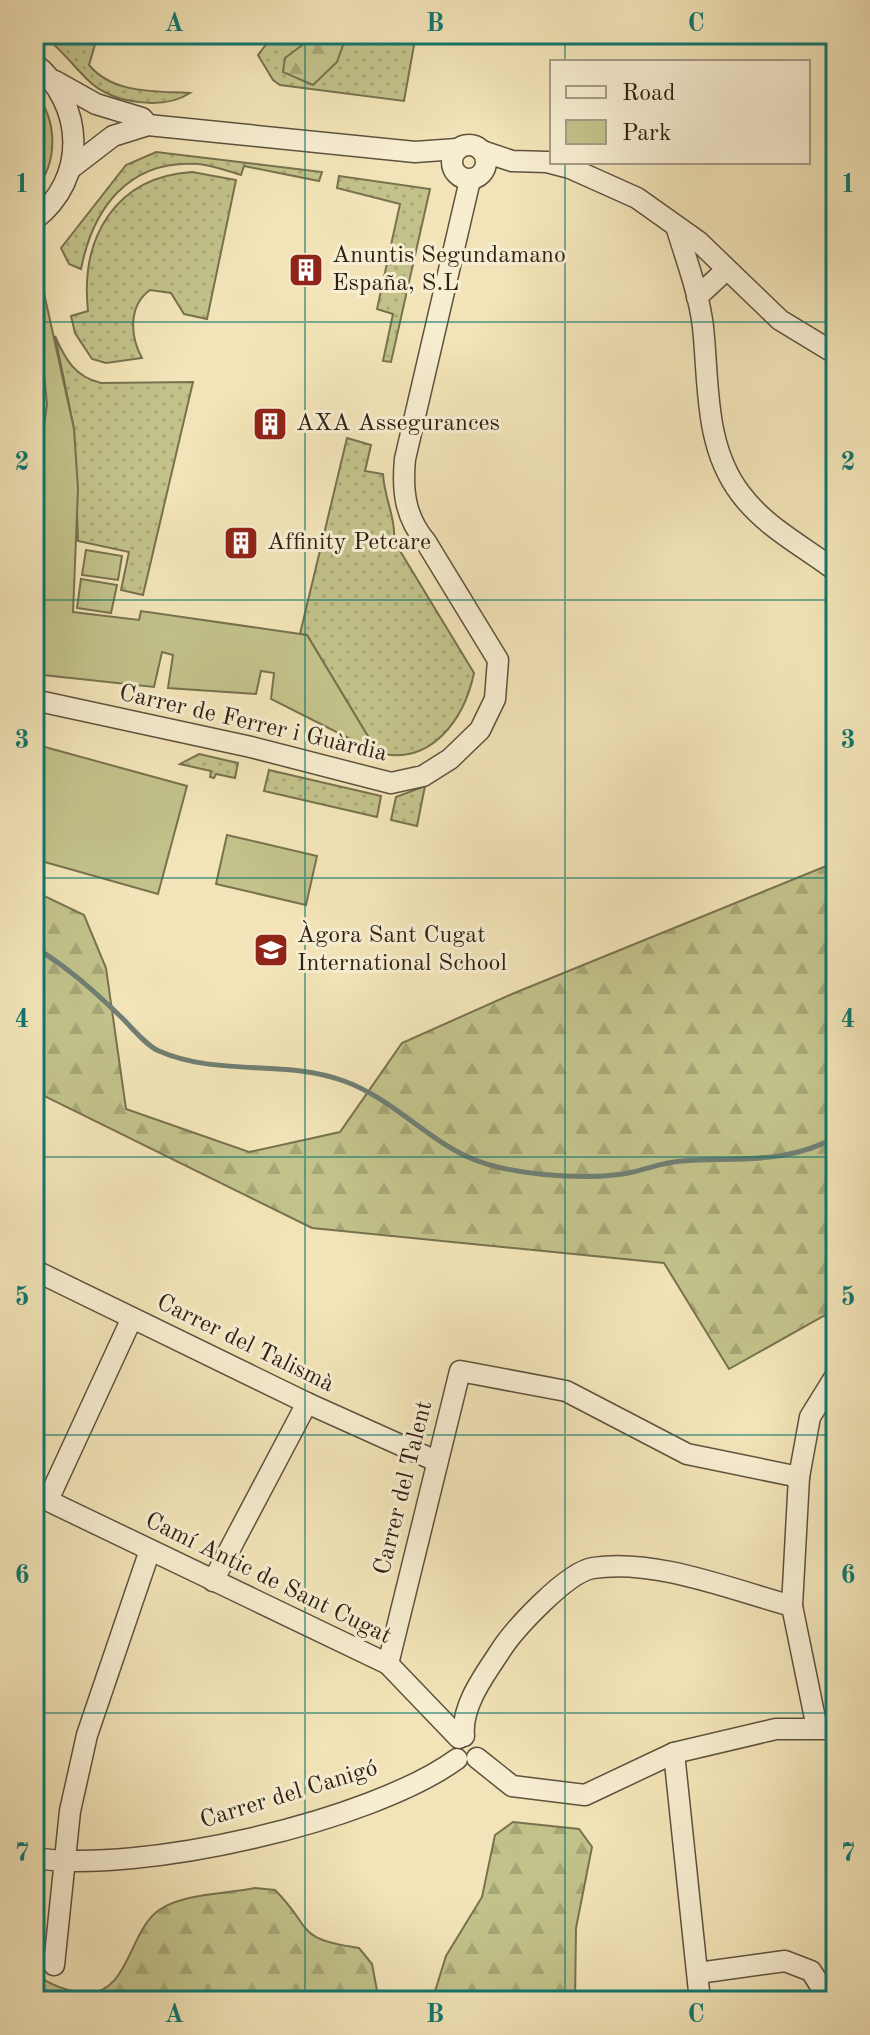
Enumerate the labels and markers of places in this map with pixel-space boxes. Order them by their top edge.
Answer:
place label: Anuntis Segundamano España, S.L [332,244,566,296]
building icon: Anuntis Segundamano España, S.L [287,251,325,289]
building icon: AXA Assegurances [251,405,289,443]
place label: AXA Assegurances [296,412,500,436]
building icon: Affinity Petcare [222,524,260,562]
place label: Affinity Petcare [267,531,431,555]
place label: Àgora Sant Cugat International School [297,920,507,976]
school or university icon: Àgora Sant Cugat International School [252,931,290,969]

